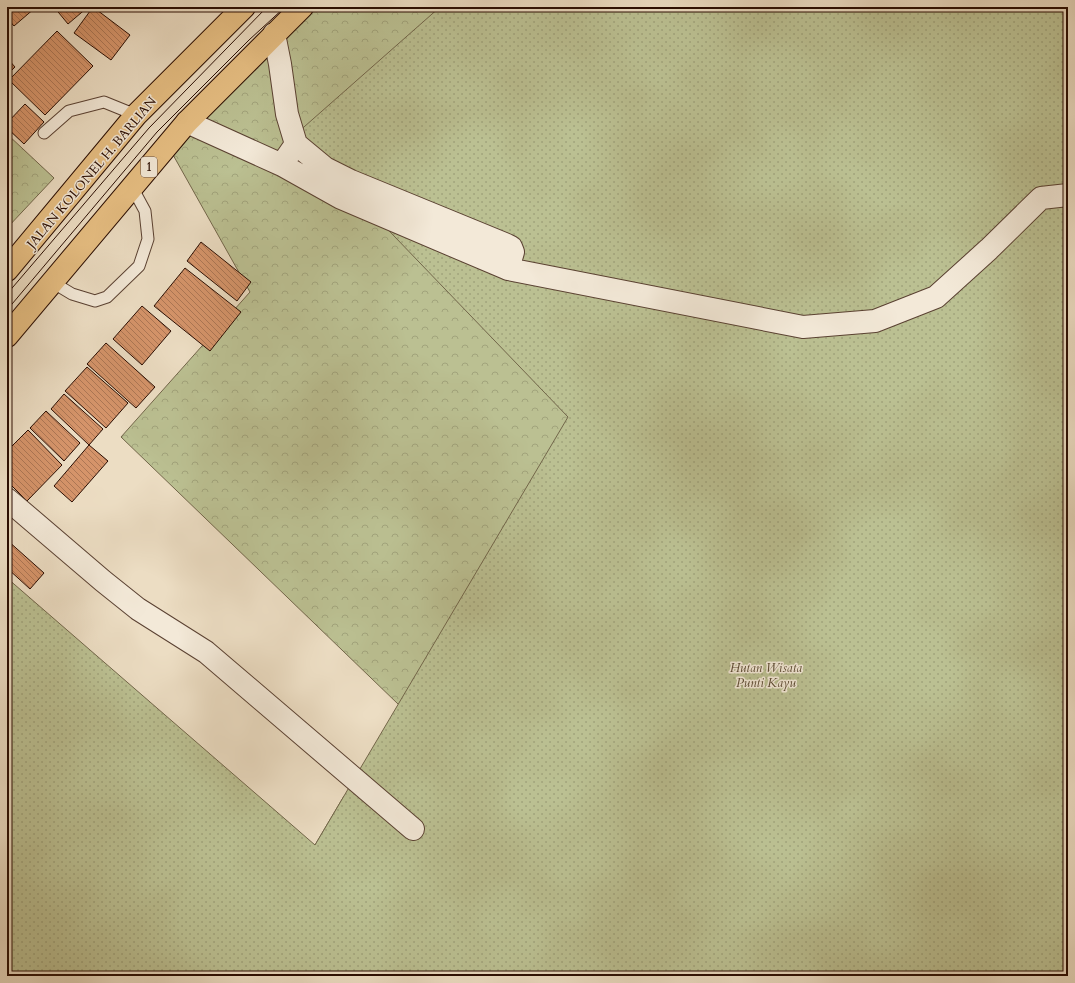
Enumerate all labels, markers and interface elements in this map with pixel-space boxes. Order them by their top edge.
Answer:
street label: JALAN KOLONEL H. BARLIAN [21,93,161,254]
road number: 1 [141,157,157,177]
park label: Hutan Wisata Punti Kayu [730,659,802,692]

